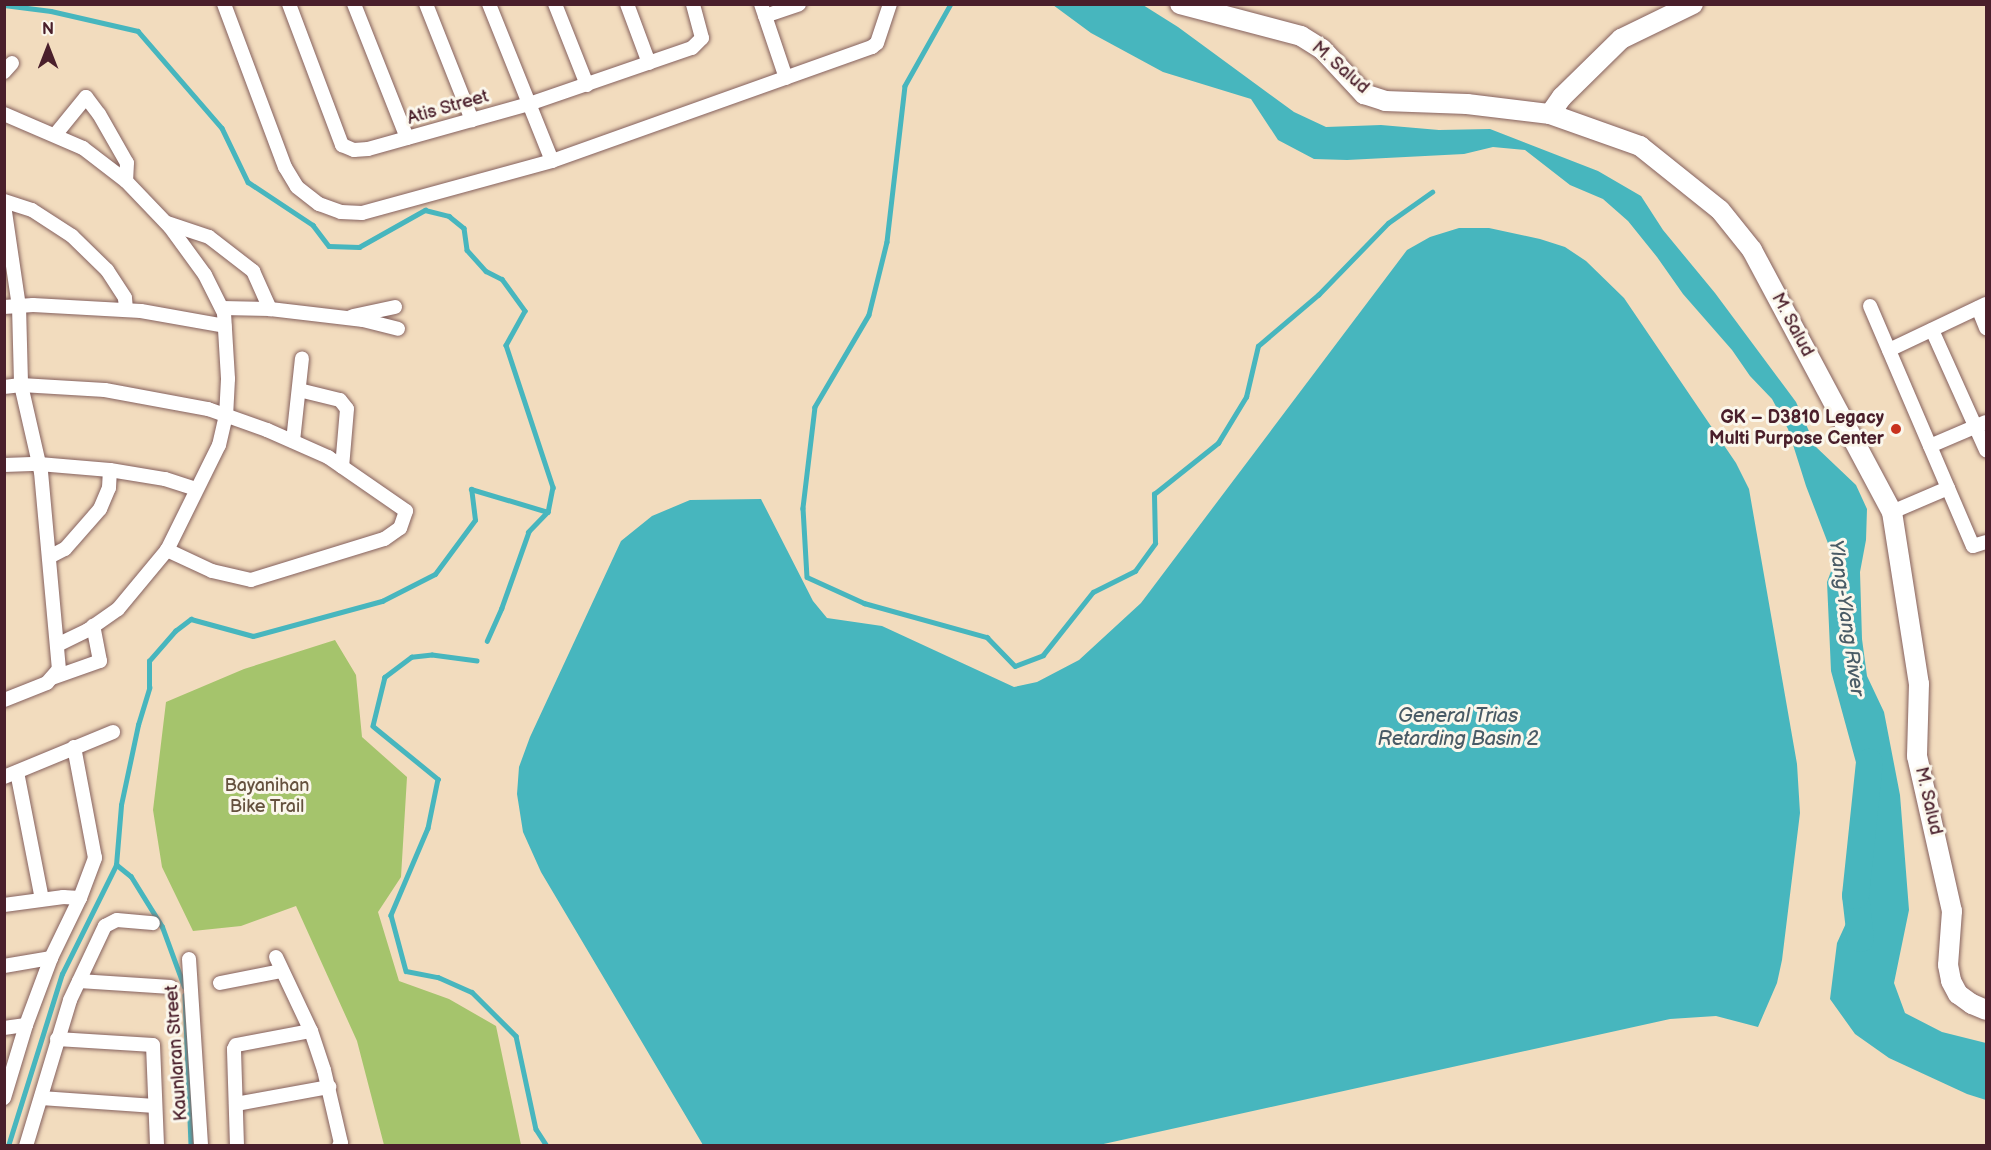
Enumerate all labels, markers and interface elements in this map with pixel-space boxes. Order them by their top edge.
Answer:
north arrow [18,18,78,78]
text: N [42,20,54,39]
street label: M. Salud [1307,37,1373,99]
street label: Atis Street [405,86,491,130]
street label: M. Salud [1766,289,1818,361]
place label: GK – D3810 Legacy Multi Purpose Center [1709,408,1884,450]
marker: GK – D3810 Legacy Multi Purpose Center [1889,422,1903,436]
water label: Ylang-Ylang River [1823,538,1869,698]
water label: General Trias Retarding Basin 2 [1378,705,1538,752]
street label: M. Salud [1910,765,1946,837]
park label: Bayanihan Bike Trail [224,776,310,818]
street label: Kaunlaran Street [161,984,193,1122]

